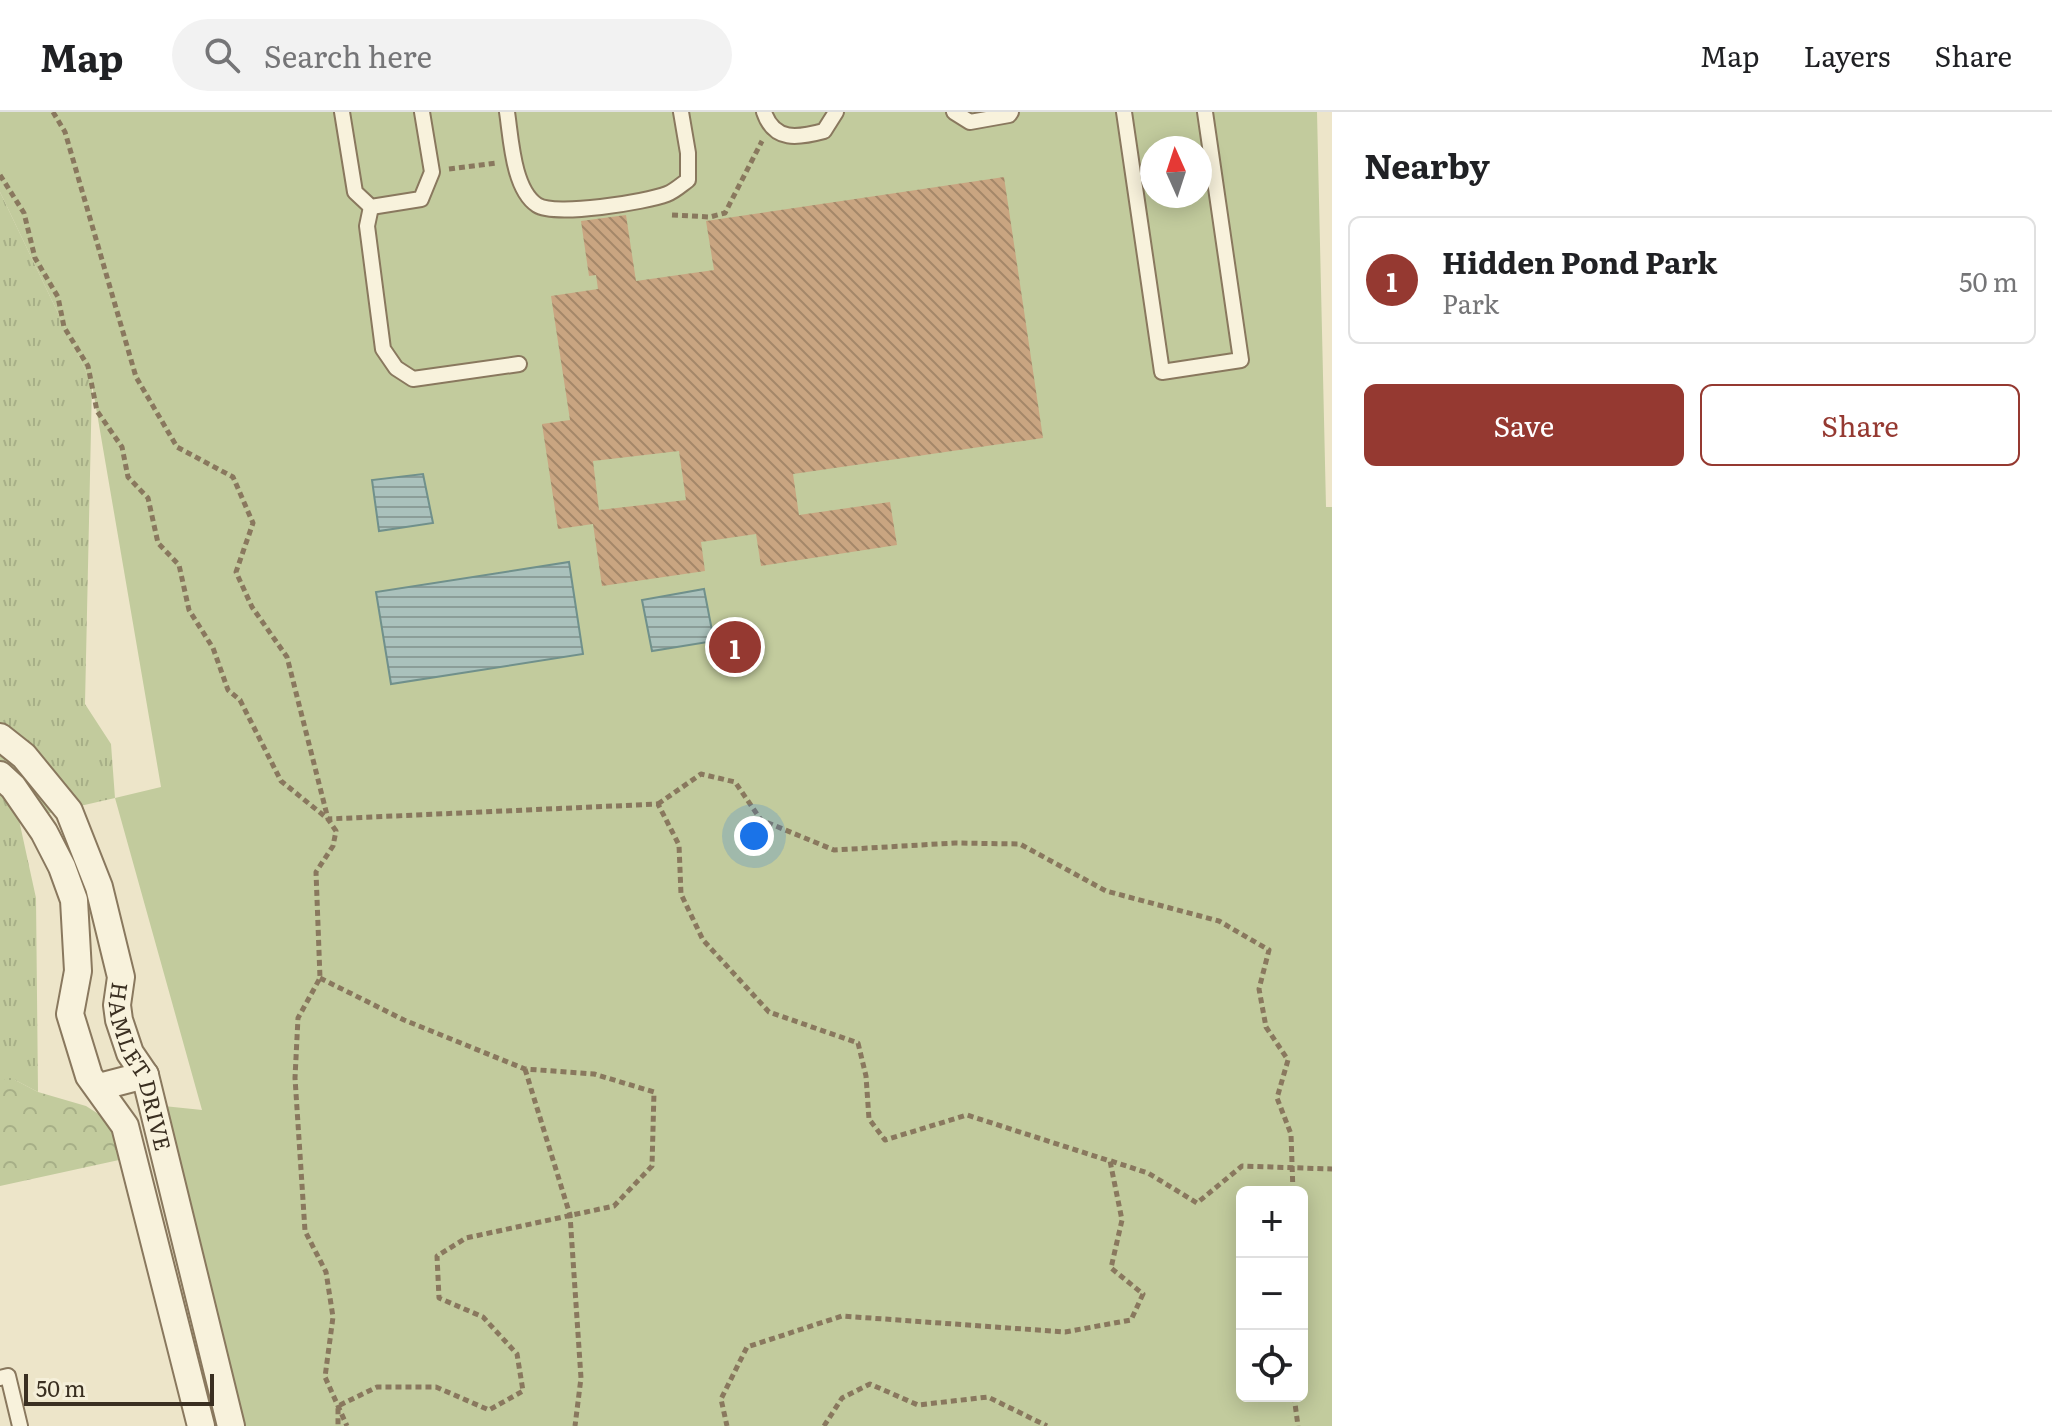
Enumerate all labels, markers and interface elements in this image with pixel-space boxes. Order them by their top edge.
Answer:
search box [172,19,732,91]
text: Map [40,27,124,84]
icon: search [200,33,244,77]
text: Search here [264,33,432,77]
text: Map [1700,34,1759,76]
text: Layers [1803,34,1890,76]
text: Share [1934,34,2012,76]
north arrow [1140,136,1212,208]
text: Nearby [1364,139,1490,189]
text: Hidden Pond Park [1442,239,1717,283]
text: 1 [1387,261,1397,300]
text: 50 m [1959,261,2018,300]
text: Park [1442,283,1499,322]
button: Save [1364,384,1684,466]
button: Share [1700,384,2020,466]
pin: 1 [709,617,761,677]
your location [734,816,774,856]
street label: HAMLET DRIVE [102,980,181,1154]
map controls [1236,1186,1308,1402]
button: + [1236,1186,1308,1258]
button: − [1236,1258,1308,1330]
button: locate [1236,1330,1308,1402]
scale bar [24,1370,214,1406]
text: 50 m [36,1371,86,1404]

